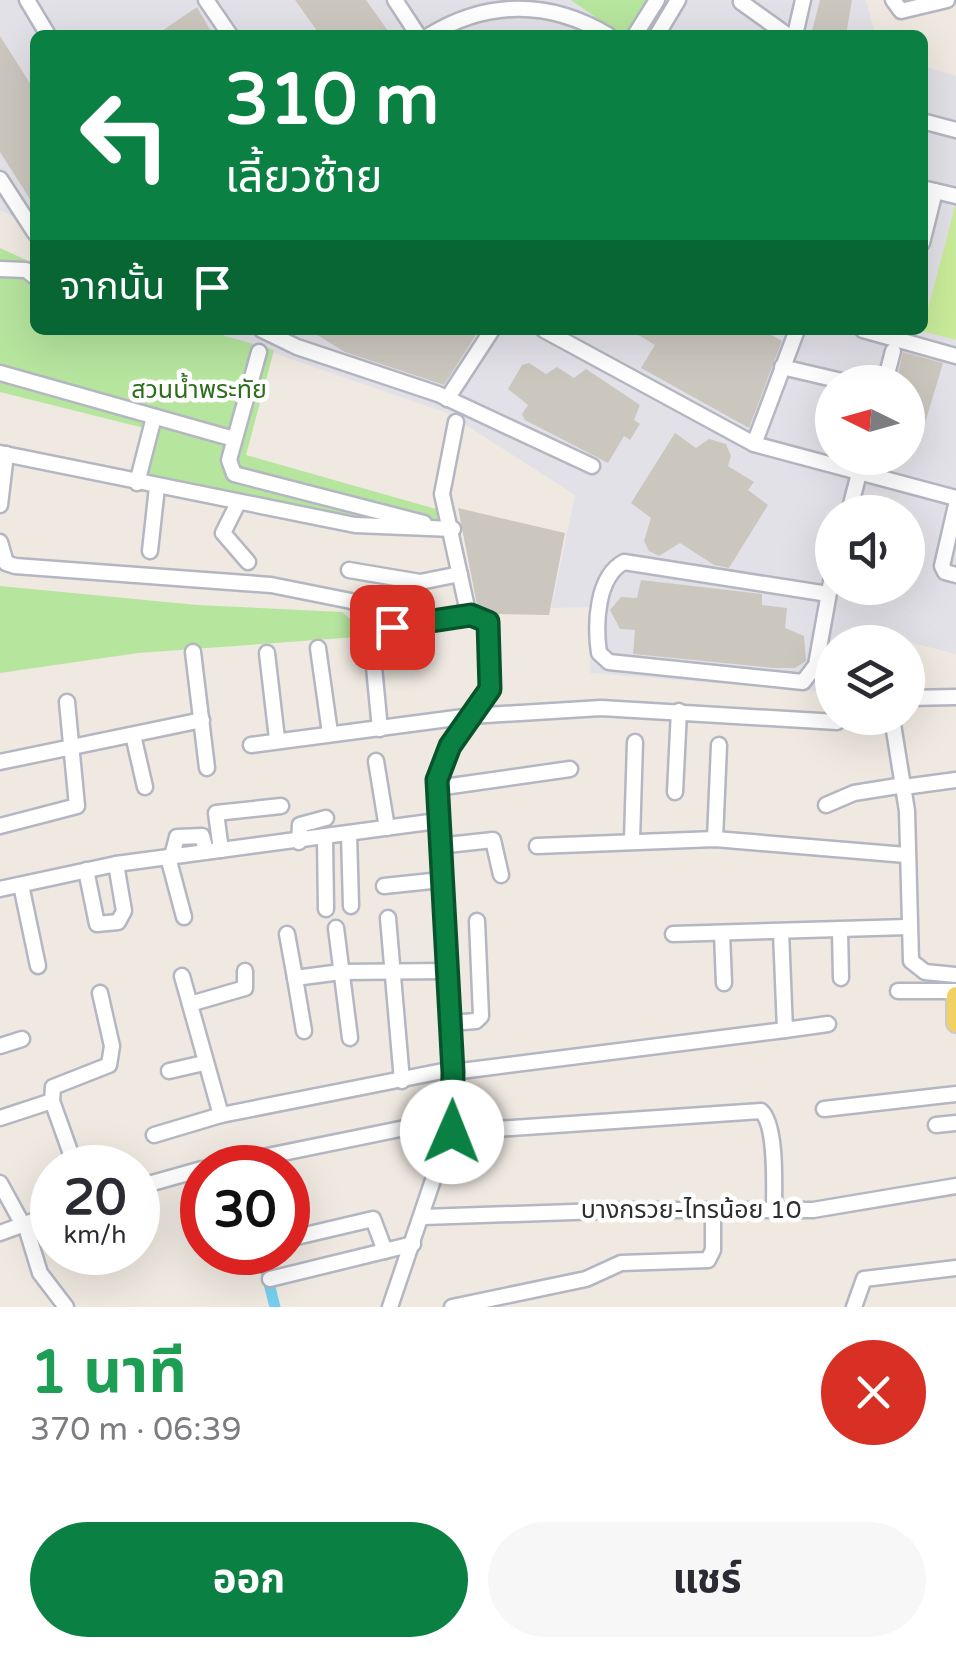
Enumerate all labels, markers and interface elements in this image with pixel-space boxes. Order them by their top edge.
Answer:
text: 310 m [225,59,439,143]
icon: left [60,70,190,200]
text: เลี้ยวซ้าย [225,151,382,205]
icon: arrive [185,260,240,315]
text: จากนั้น [60,264,165,310]
north arrow [815,365,925,475]
map controls [815,365,925,735]
park label: สวนน้ำพระทัย [131,372,267,405]
button: sound [815,495,925,605]
pin [350,585,435,670]
icon: arrive [365,600,420,655]
button: layers [815,625,925,735]
position arrow [400,1080,504,1184]
speed limit sign: 30 [180,1145,310,1275]
text: 20 [64,1168,126,1228]
street label: บางกรวย-ไทรน้อย 10 [581,1195,801,1225]
text: km/h [64,1220,126,1250]
text: 1 นาที [30,1337,187,1409]
button: close [821,1340,926,1445]
text: 370 m · 06:39 [30,1411,242,1449]
button: ออก [30,1522,468,1637]
button: แชร์ [488,1522,926,1637]

